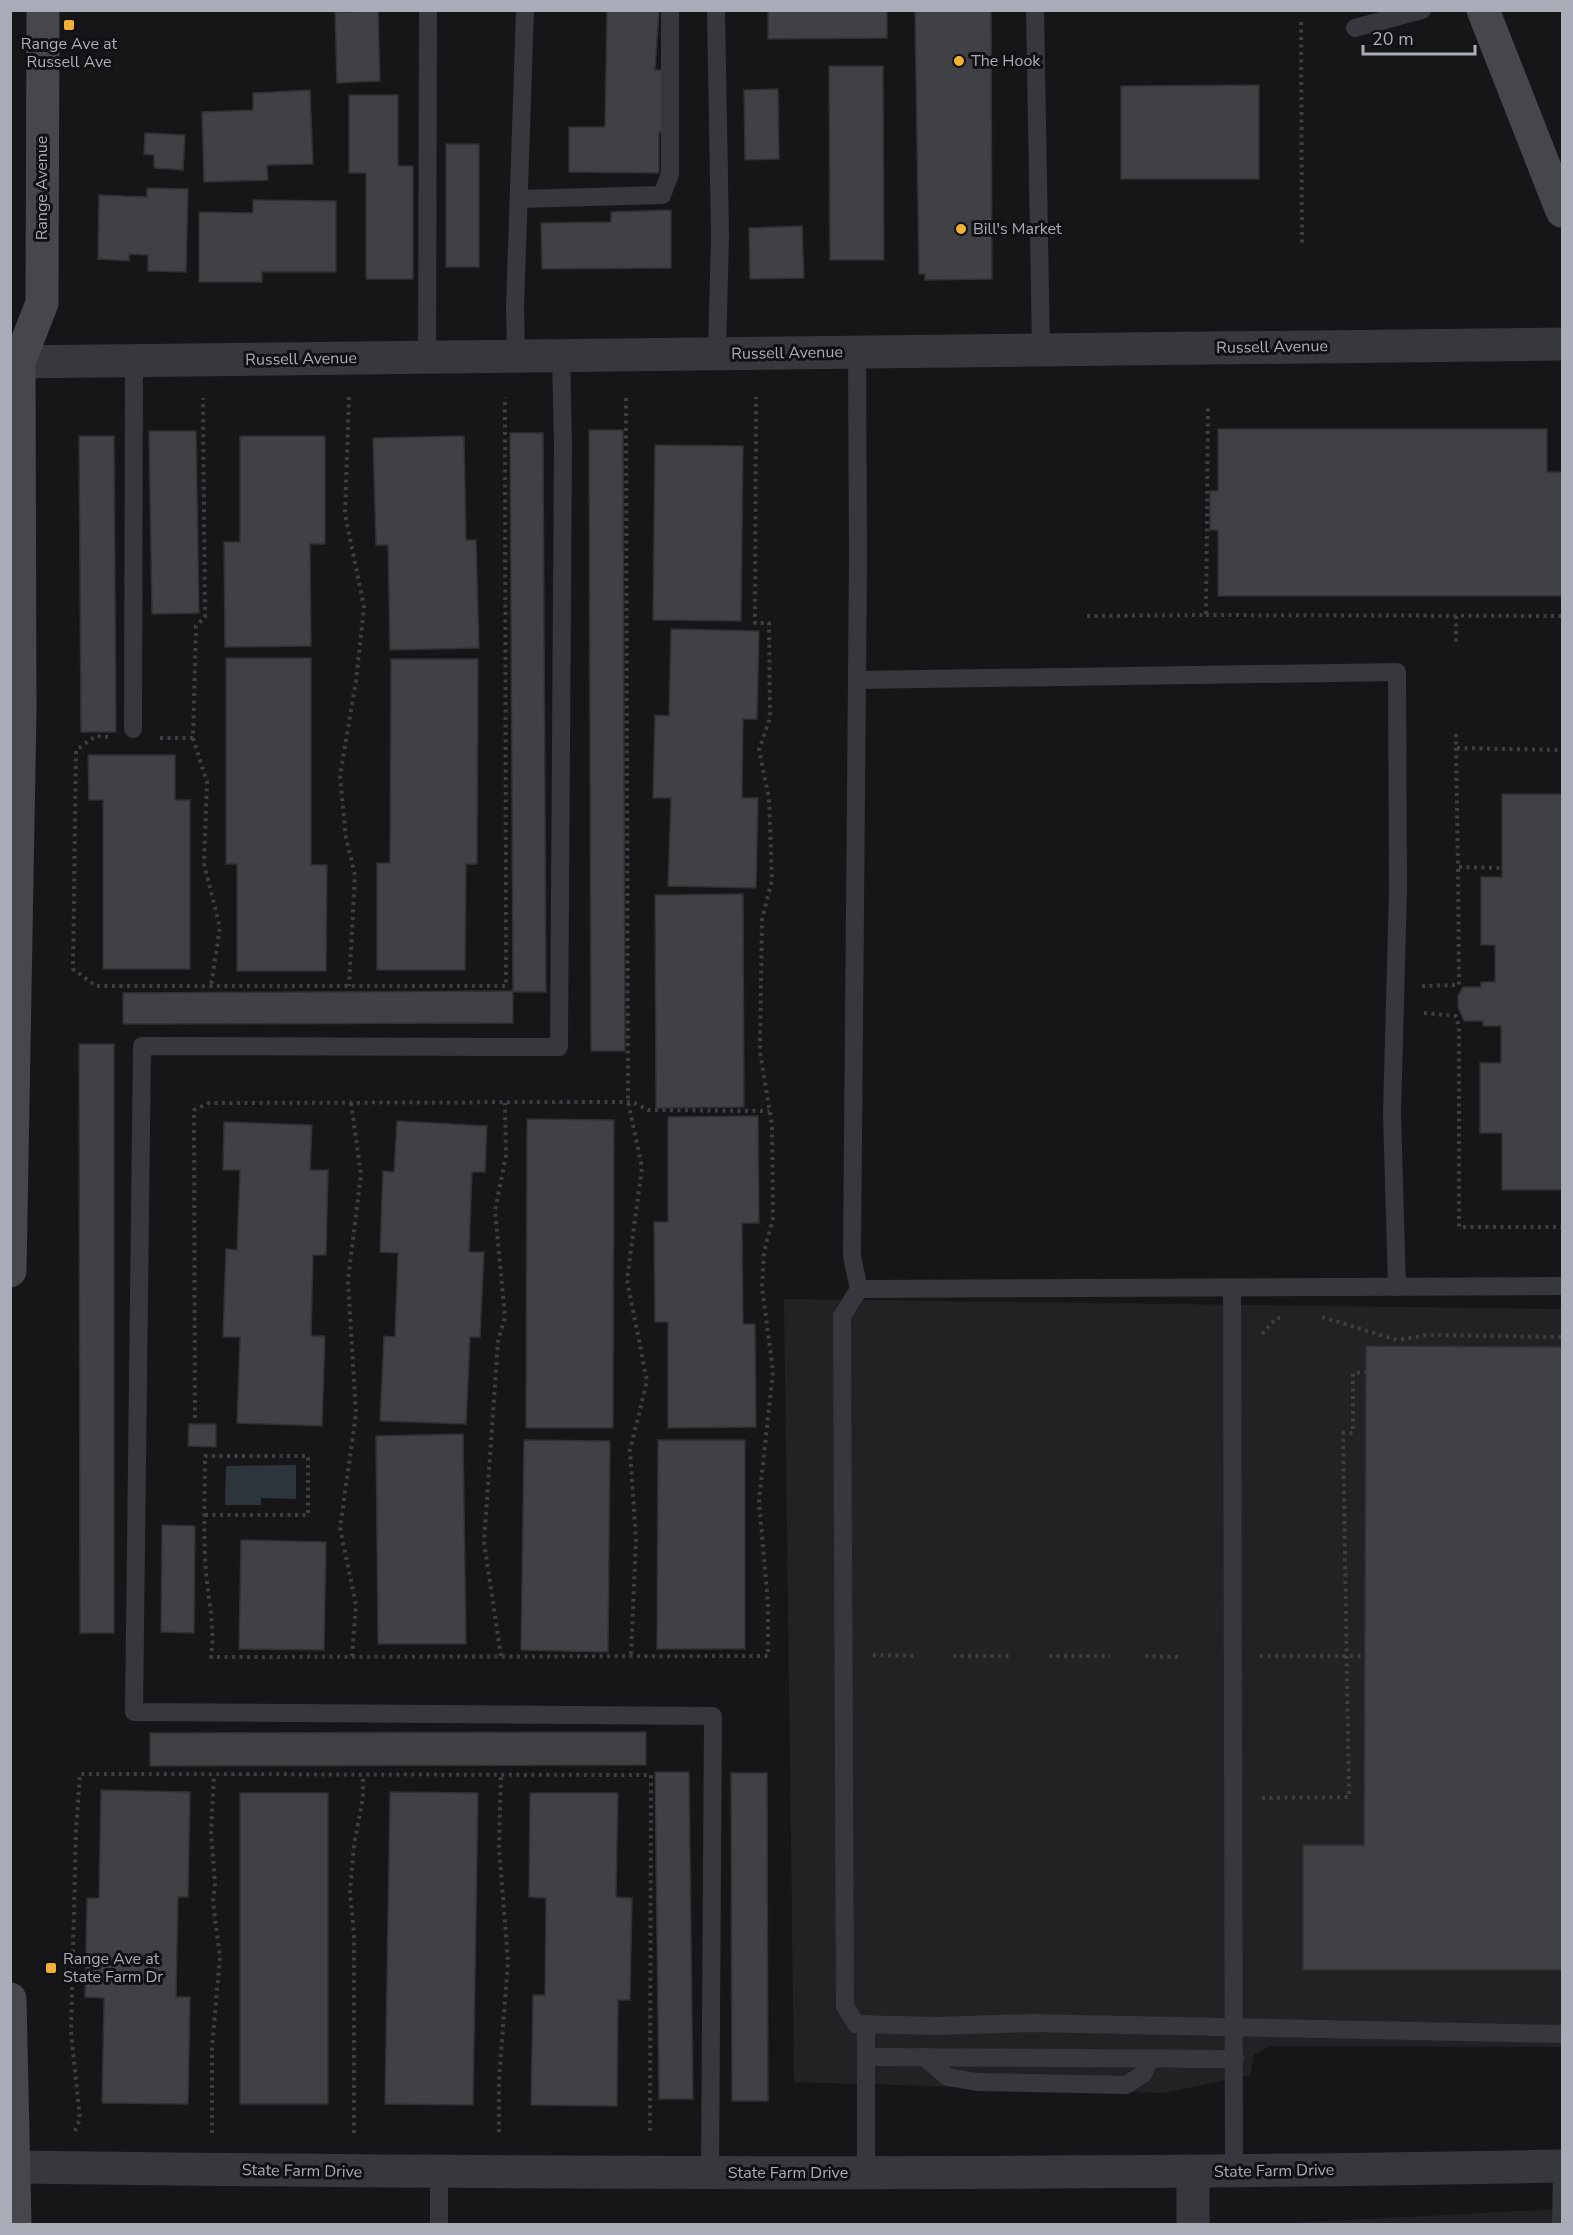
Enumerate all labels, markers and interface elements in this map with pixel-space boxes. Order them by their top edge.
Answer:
marker: Range Ave at Russell Ave [62,18,76,32]
scale bar [1363,18,1476,56]
text: 20 m [1372,27,1414,51]
place label: Range Ave at Russell Ave [21,33,118,73]
place label: The Hook [971,50,1041,72]
marker: The Hook [952,54,966,68]
street label: Range Avenue [31,136,53,240]
place label: Bill's Market [973,218,1062,240]
marker: Bill's Market [954,222,968,236]
street label: Russell Avenue [1216,335,1328,359]
street label: Russell Avenue [731,341,843,365]
street label: Russell Avenue [245,347,357,371]
place label: Range Ave at State Farm Dr [63,1948,163,1988]
marker: Range Ave at State Farm Dr [44,1961,58,1975]
street label: State Farm Drive [242,2159,362,2183]
street label: State Farm Drive [1214,2159,1334,2183]
street label: State Farm Drive [728,2162,848,2184]

